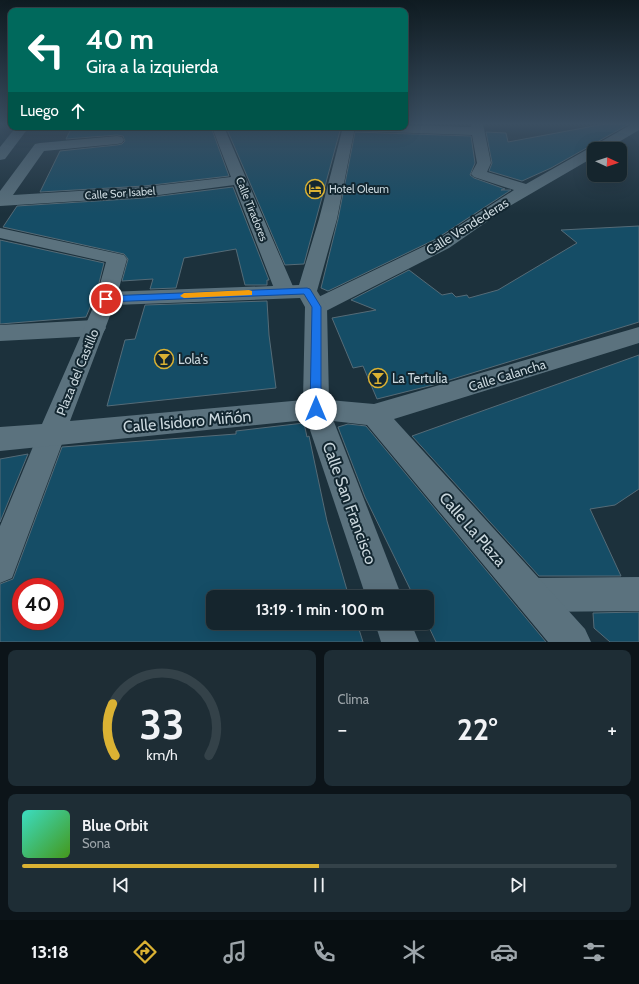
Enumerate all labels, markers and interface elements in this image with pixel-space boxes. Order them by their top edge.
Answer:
text: 40 m [86,22,154,56]
icon: left [20,24,72,76]
text: Gira a la izquierda [86,56,218,78]
icon: ahead [67,100,89,122]
text: Luego [20,102,59,120]
north arrow [587,142,627,182]
map controls [587,142,627,182]
street label: Calle Tiradores [233,175,271,243]
hotel icon: Hotel Oleum [304,178,326,200]
place label: Hotel Oleum [329,182,389,196]
street label: Calle Sor Isabel [84,184,156,202]
street label: Calle Vendederas [423,194,512,258]
pin [89,282,123,316]
icon: arrive [95,288,117,310]
street label: Plaza del Castillo [52,326,102,418]
bar icon: Lola's [153,348,175,370]
place label: Lola's [178,351,209,367]
street label: Calle Calancha [466,355,548,394]
bar icon: La Tertulia [367,367,389,389]
place label: La Tertulia [392,370,448,386]
position arrow [295,388,337,430]
street label: Calle Isidoro Miñón [122,406,252,437]
street label: Calle San Francisco [319,439,381,567]
street label: Calle La Plaza [435,488,510,570]
speed limit sign: 40 [12,578,64,630]
text: 13:19 · 1 min · 100 m [256,601,384,619]
text: Clima [338,691,369,707]
text: 33 [139,699,184,749]
text: 22° [457,711,497,748]
text: − [338,716,347,743]
text: + [607,716,617,743]
text: km/h [146,746,177,764]
text: Blue Orbit [82,817,148,835]
text: Sona [82,835,110,851]
icon: previous [110,874,132,896]
icon: pause [308,874,330,896]
icon: next [507,874,529,896]
icon: directions [131,938,159,966]
icon: music [221,938,249,966]
icon: phone [310,938,338,966]
icon: climate [400,938,428,966]
icon: car [490,938,518,966]
icon: filters [580,938,608,966]
text: 13:18 [31,941,69,963]

